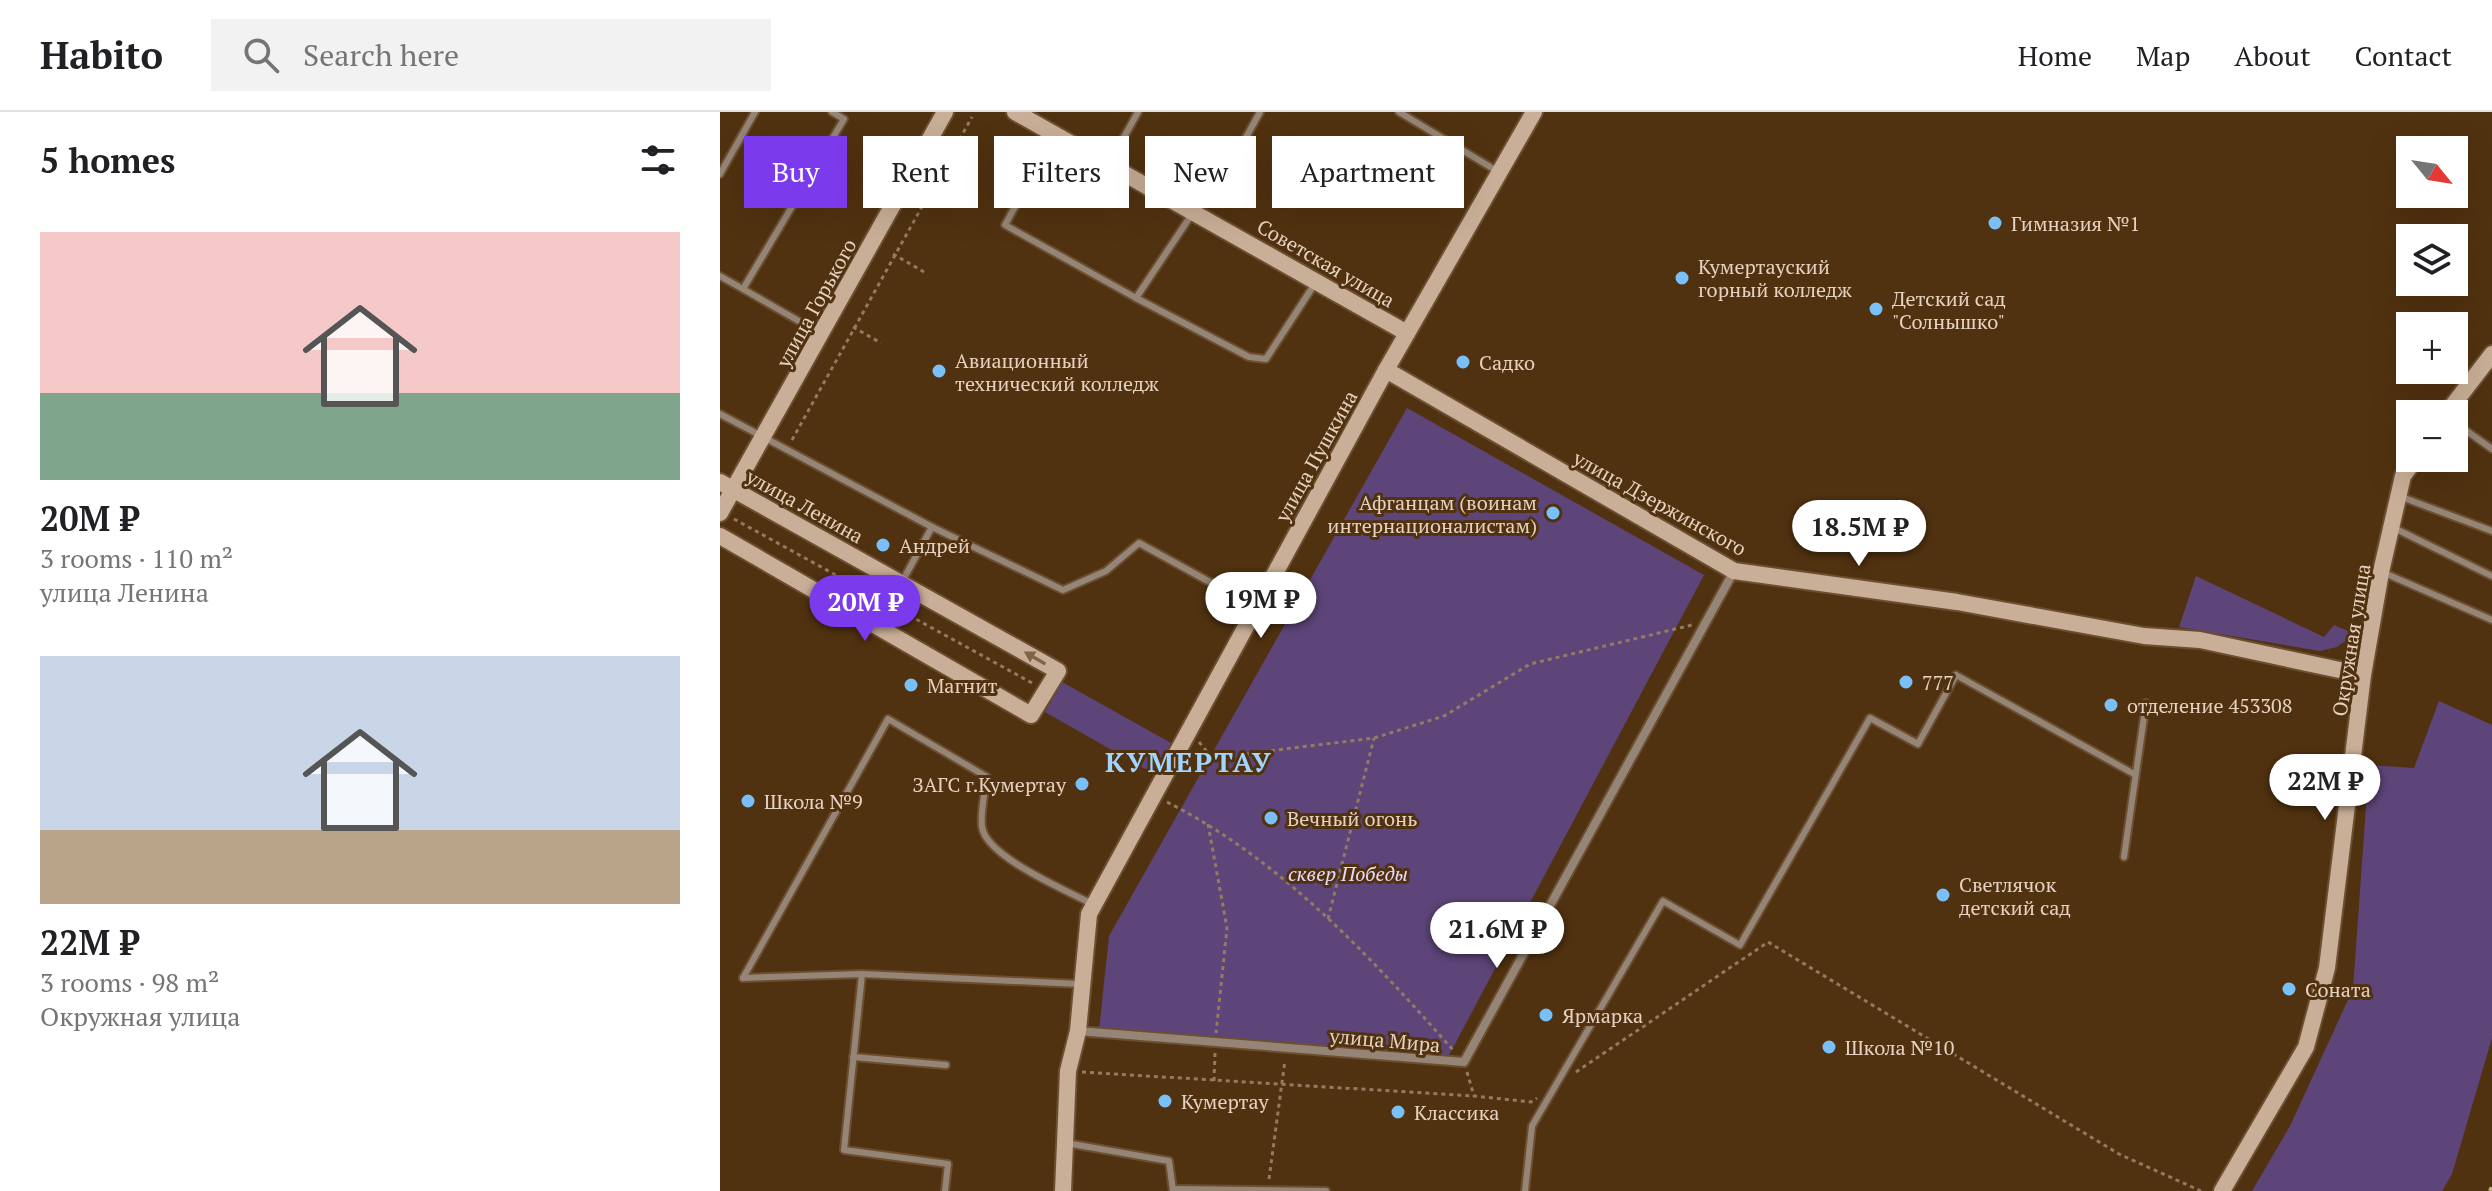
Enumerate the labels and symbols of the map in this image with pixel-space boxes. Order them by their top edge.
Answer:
north arrow [2396,136,2468,208]
place label: Гимназия №1 [2011,210,2140,237]
street label: Советская улица [1252,213,1400,313]
marker: Гимназия №1 [1986,214,2004,232]
street label: улица Горького [769,234,862,373]
place label: Кумертауский горный колледж [1698,253,1852,303]
marker: Кумертауский горный колледж [1673,269,1691,287]
place label: Детский сад "Солнышко" [1892,285,2006,335]
marker: Детский сад "Солнышко" [1867,300,1885,318]
place label: Авиационный технический колледж [955,347,1159,397]
place label: Садко [1479,349,1535,376]
marker: Садко [1454,353,1472,371]
marker: Авиационный технический колледж [930,362,948,380]
street label: улица Пушкина [1268,385,1363,527]
street label: улица Дзержинского [1568,444,1751,562]
street label: улица Ленина [741,462,868,549]
place label: Афганцам (воинам интернационалистам) [1327,489,1537,539]
pin: 18.5M ₽ [1785,500,1933,568]
marker: Афганцам (воинам интернационалистам) [1544,504,1562,522]
place label: Андрей [899,532,970,559]
marker: Андрей [874,536,892,554]
street label: Окружная улица [2326,562,2376,718]
pin: 19M ₽ [1205,572,1317,640]
pin: 20M ₽ [809,575,921,643]
one-way arrow [1024,651,1046,665]
place label: 777 [1922,669,1954,696]
place label: Магнит [927,672,998,699]
marker: 777 [1897,673,1915,691]
marker: Магнит [902,676,920,694]
place label: отделение 453308 [2127,692,2292,719]
marker: отделение 453308 [2102,696,2120,714]
district label: КУМЕРТАУ [1105,743,1273,780]
pin: 22M ₽ [2269,754,2381,822]
place label: ЗАГС г.Кумертау [913,771,1067,798]
marker: ЗАГС г.Кумертау [1073,775,1091,793]
place label: Школа №9 [764,788,863,815]
marker: Школа №9 [739,792,757,810]
place label: Вечный огонь [1287,805,1418,832]
marker: Вечный огонь [1262,809,1280,827]
park label: сквер Победы [1288,860,1408,887]
place label: Светлячок детский сад [1959,871,2071,921]
marker: Светлячок детский сад [1934,886,1952,904]
pin: 21.6M ₽ [1423,902,1571,970]
place label: Соната [2305,976,2371,1003]
marker: Соната [2280,980,2298,998]
place label: Ярмарка [1562,1002,1643,1029]
marker: Ярмарка [1537,1006,1555,1024]
street label: улица Мира [1328,1022,1441,1058]
place label: Школа №10 [1845,1034,1954,1061]
marker: Школа №10 [1820,1038,1838,1056]
place label: Кумертау [1181,1088,1270,1115]
marker: Кумертау [1156,1092,1174,1110]
place label: Классика [1414,1099,1499,1126]
marker: Классика [1389,1103,1407,1121]

